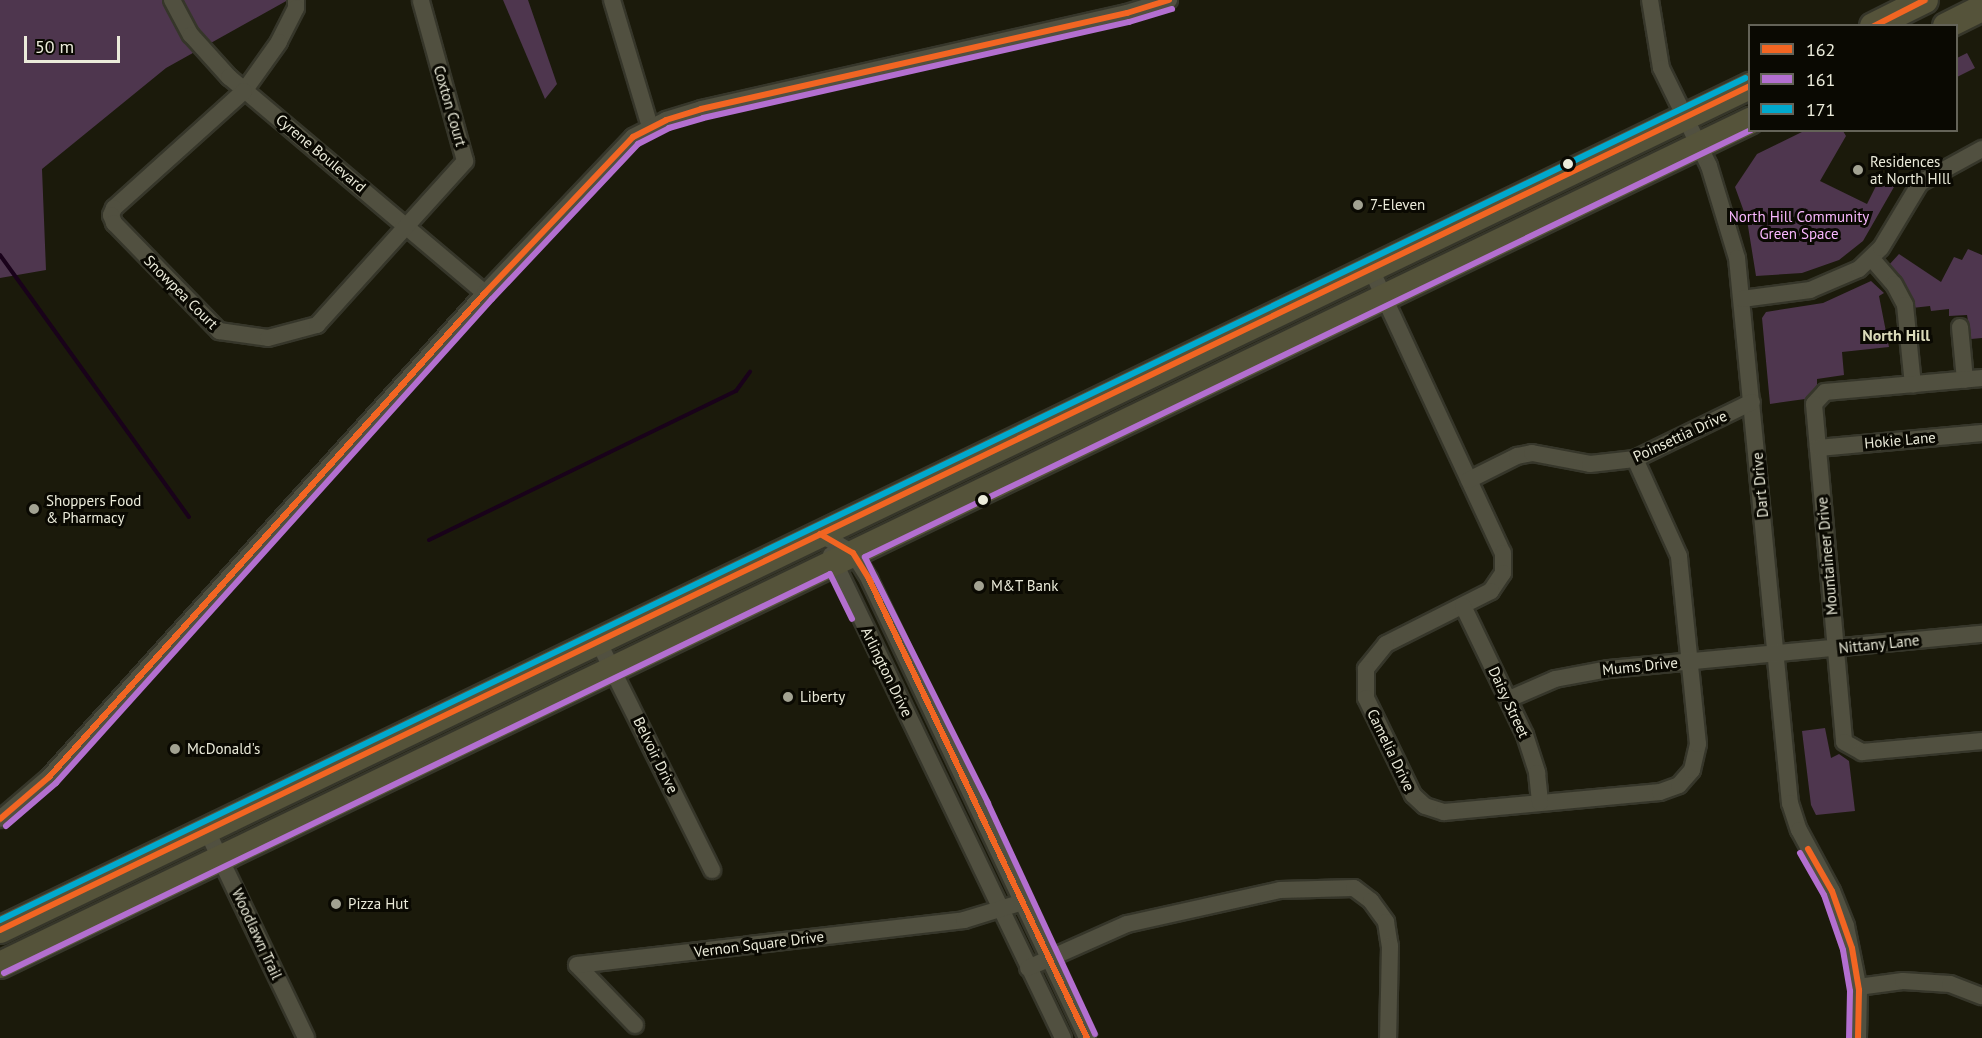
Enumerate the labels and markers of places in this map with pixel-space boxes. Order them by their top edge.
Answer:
place label: Residences at North HIll [1870,152,1951,187]
unlabelled marker [1562,158,1574,170]
marker: Residences at North HIll [1851,163,1865,177]
place label: 7-Eleven [1370,196,1425,214]
marker: 7-Eleven [1351,198,1365,212]
place label: Shoppers Food & Pharmacy [46,491,141,526]
unlabelled marker [977,494,989,506]
marker: Shoppers Food & Pharmacy [27,502,41,516]
place label: M&T Bank [991,577,1059,595]
marker: M&T Bank [972,579,986,593]
place label: Liberty [800,688,845,706]
marker: Liberty [781,690,795,704]
place label: McDonald's [187,740,260,758]
marker: McDonald's [168,742,182,756]
place label: Pizza Hut [348,895,409,913]
marker: Pizza Hut [329,897,343,911]

